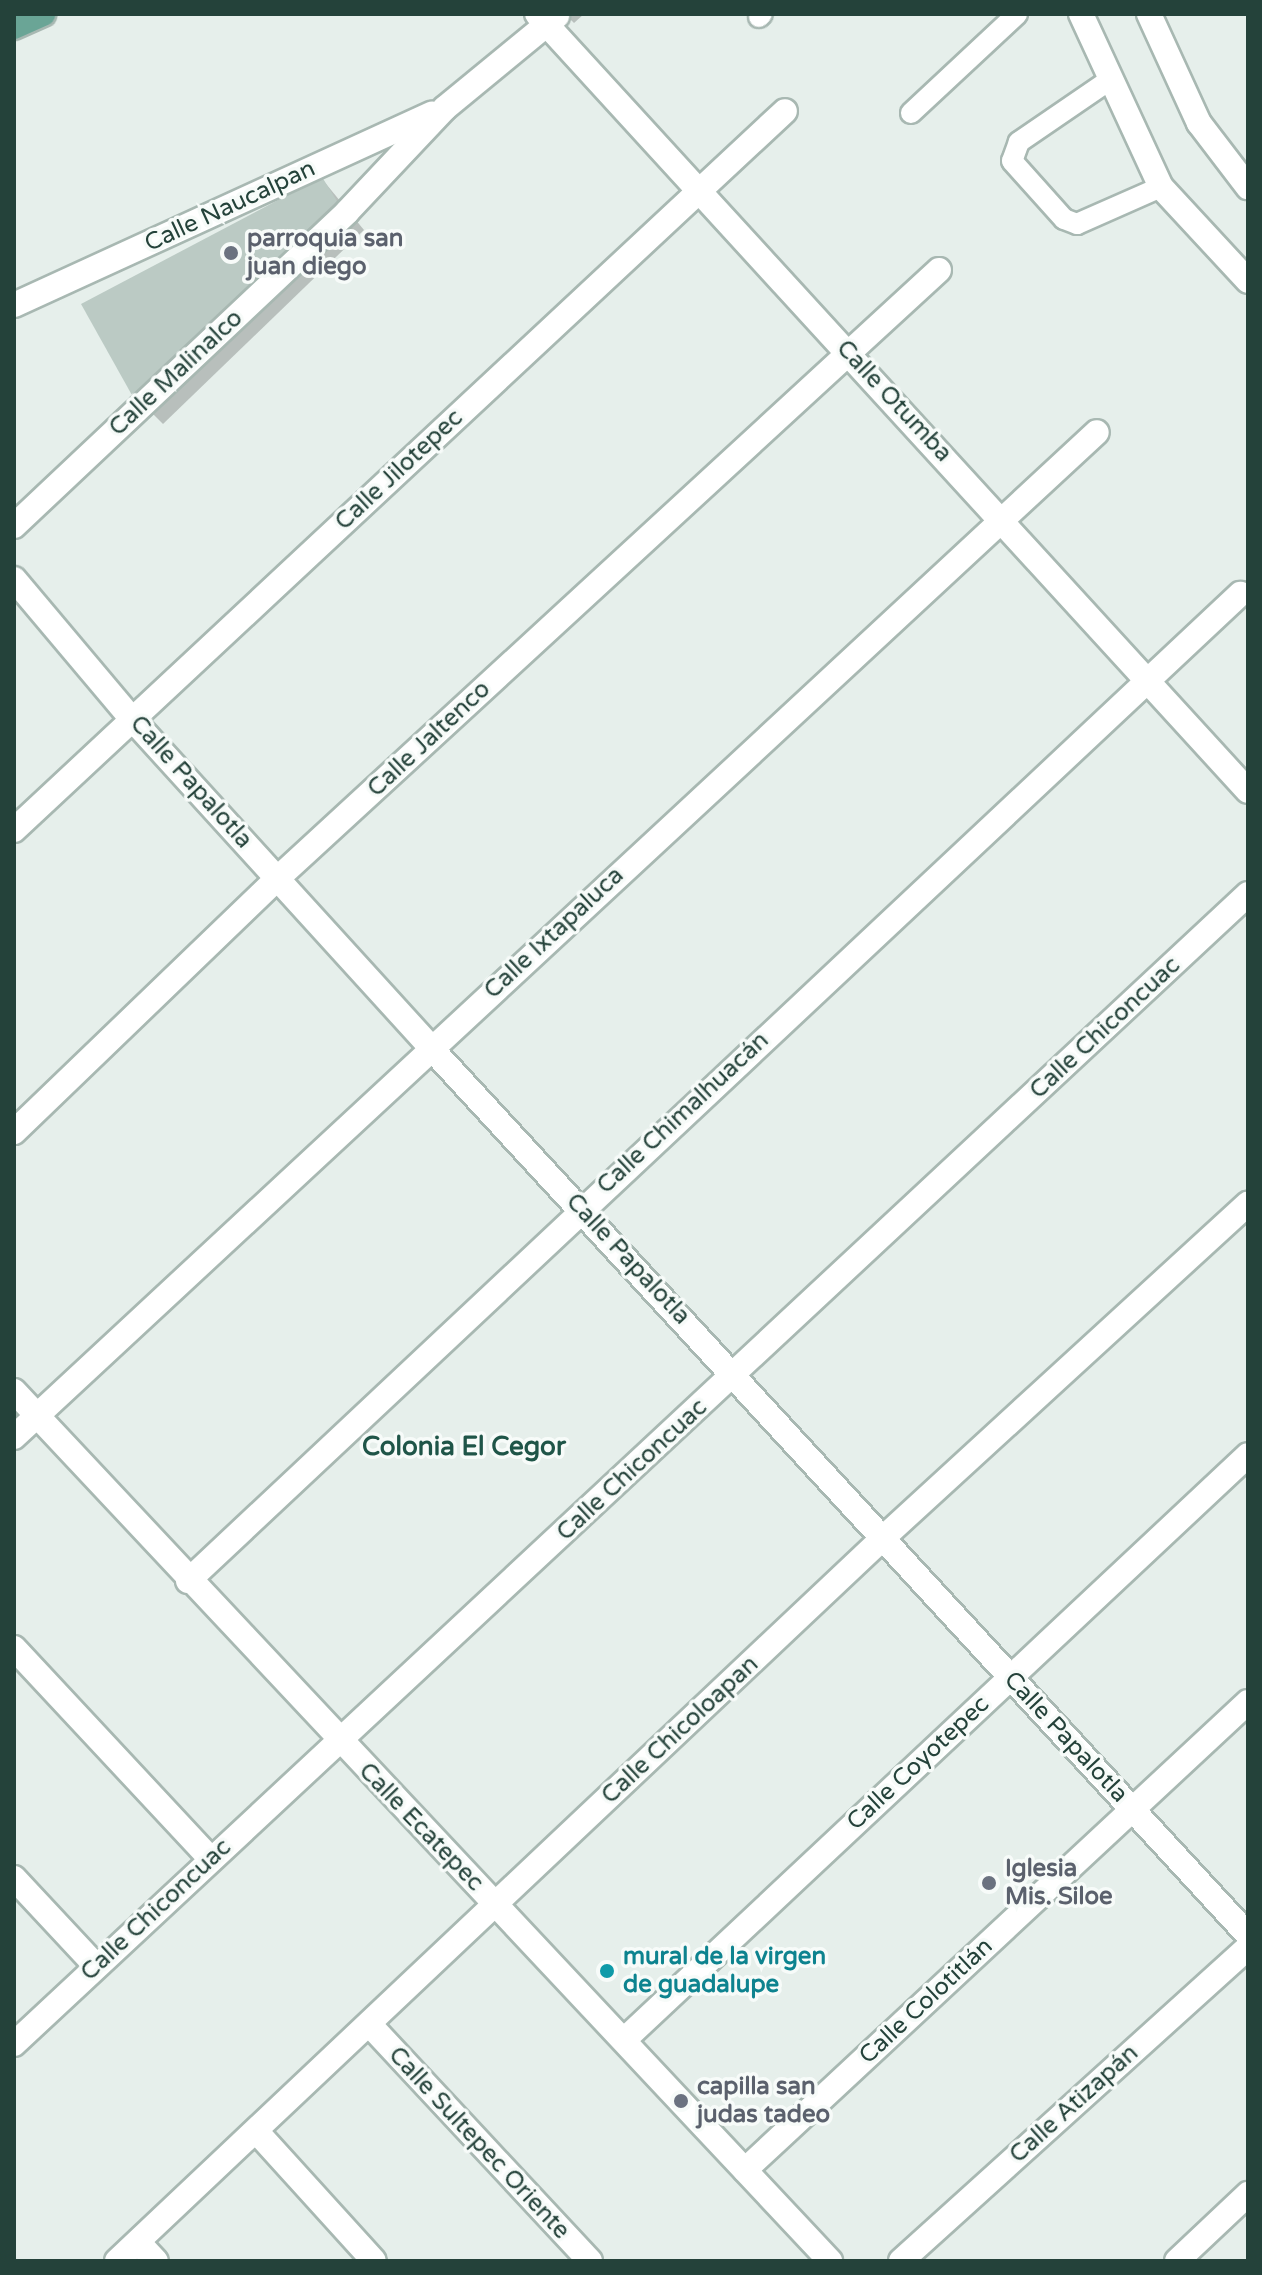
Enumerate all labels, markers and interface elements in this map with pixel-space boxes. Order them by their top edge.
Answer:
street label: Calle Naucalpan [140,154,320,258]
place label: parroquia san juan diego [247,225,403,281]
marker: parroquia san juan diego [222,244,240,262]
street label: Calle Malinalco [103,304,249,442]
street label: Calle Otumba [830,334,958,468]
street label: Calle Jilotepec [329,404,469,536]
street label: Calle Jaltenco [362,675,496,803]
street label: Calle Papalotla [124,710,258,854]
street label: Calle Ixtapaluca [478,861,630,1005]
street label: Calle Chiconcuac [1024,951,1186,1105]
street label: Calle Chimalhuacán [591,1026,775,1200]
street label: Calle Papalotla [560,1187,696,1331]
street label: Calle Chiconcuac [551,1393,713,1547]
district label: Colonia El Cegor [362,1431,566,1463]
street label: Calle Chicoloapan [596,1650,764,1810]
street label: Calle Papalotla [998,1665,1134,1809]
street label: Calle Coyotepec [841,1690,995,1836]
street label: Calle Ecatepec [353,1757,489,1897]
street label: Calle Chiconcuac [75,1833,237,1987]
place label: Iglesia Mis. Siloe [1005,1855,1113,1911]
marker: Iglesia Mis. Siloe [980,1874,998,1892]
street label: Calle Colotitlán [853,1932,999,2070]
place label: mural de la virgen de guadalupe [623,1943,826,1999]
marker: mural de la virgen de guadalupe [598,1962,616,1980]
street label: Calle Atizapán [1004,2039,1144,2169]
street label: Calle Sultepec Oriente [382,2041,576,2245]
place label: capilla san judas tadeo [697,2073,830,2129]
marker: capilla san judas tadeo [672,2092,690,2110]

